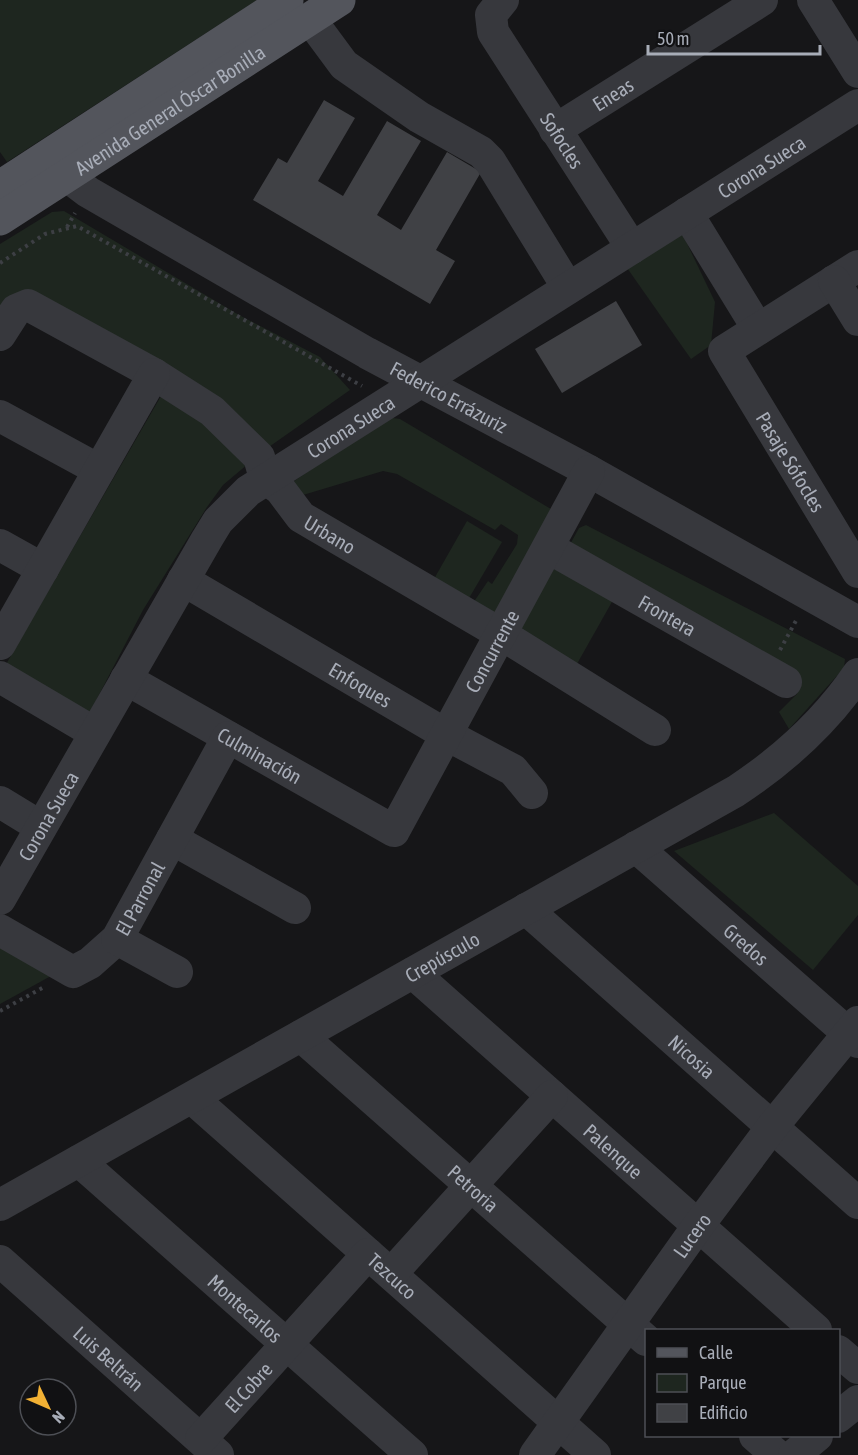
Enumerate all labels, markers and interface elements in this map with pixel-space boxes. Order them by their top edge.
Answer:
scale bar [648,18,820,56]
text: 50 m [657,28,689,49]
street label: Avenida General Óscar Bonilla [70,40,269,179]
street label: Eneas [588,72,637,115]
street label: Sofocles [536,108,589,172]
street label: Corona Sueca [713,130,809,203]
street label: Federico Errázuriz [387,356,511,437]
street label: Corona Sueca [302,390,399,462]
street label: Pasaje Sófocles [752,407,830,516]
street label: Urbano [300,510,360,558]
street label: Frontera [635,590,700,640]
street label: Concurrente [460,606,523,696]
street label: Enfoques [325,657,396,712]
street label: Culminación [214,722,306,788]
street label: Corona Sueca [13,767,83,865]
street label: El Parronal [110,857,169,939]
street label: Gredos [720,918,773,970]
street label: Crepúsculo [401,926,483,987]
street label: Nicosia [664,1030,720,1083]
street label: Palenque [579,1119,648,1183]
street label: Petroria [444,1160,504,1216]
street label: Lucero [668,1208,715,1262]
street label: Tezcuco [363,1248,422,1303]
street label: Montecarlos [204,1269,287,1347]
street label: Luis Beltrán [69,1321,149,1395]
legend [645,1329,840,1437]
text: Calle [699,1342,733,1363]
street label: El Cobre [219,1357,276,1417]
text: Parque [699,1372,747,1393]
north arrow [18,1377,78,1437]
text: Edificio [699,1402,748,1423]
text: N [49,1408,69,1427]

